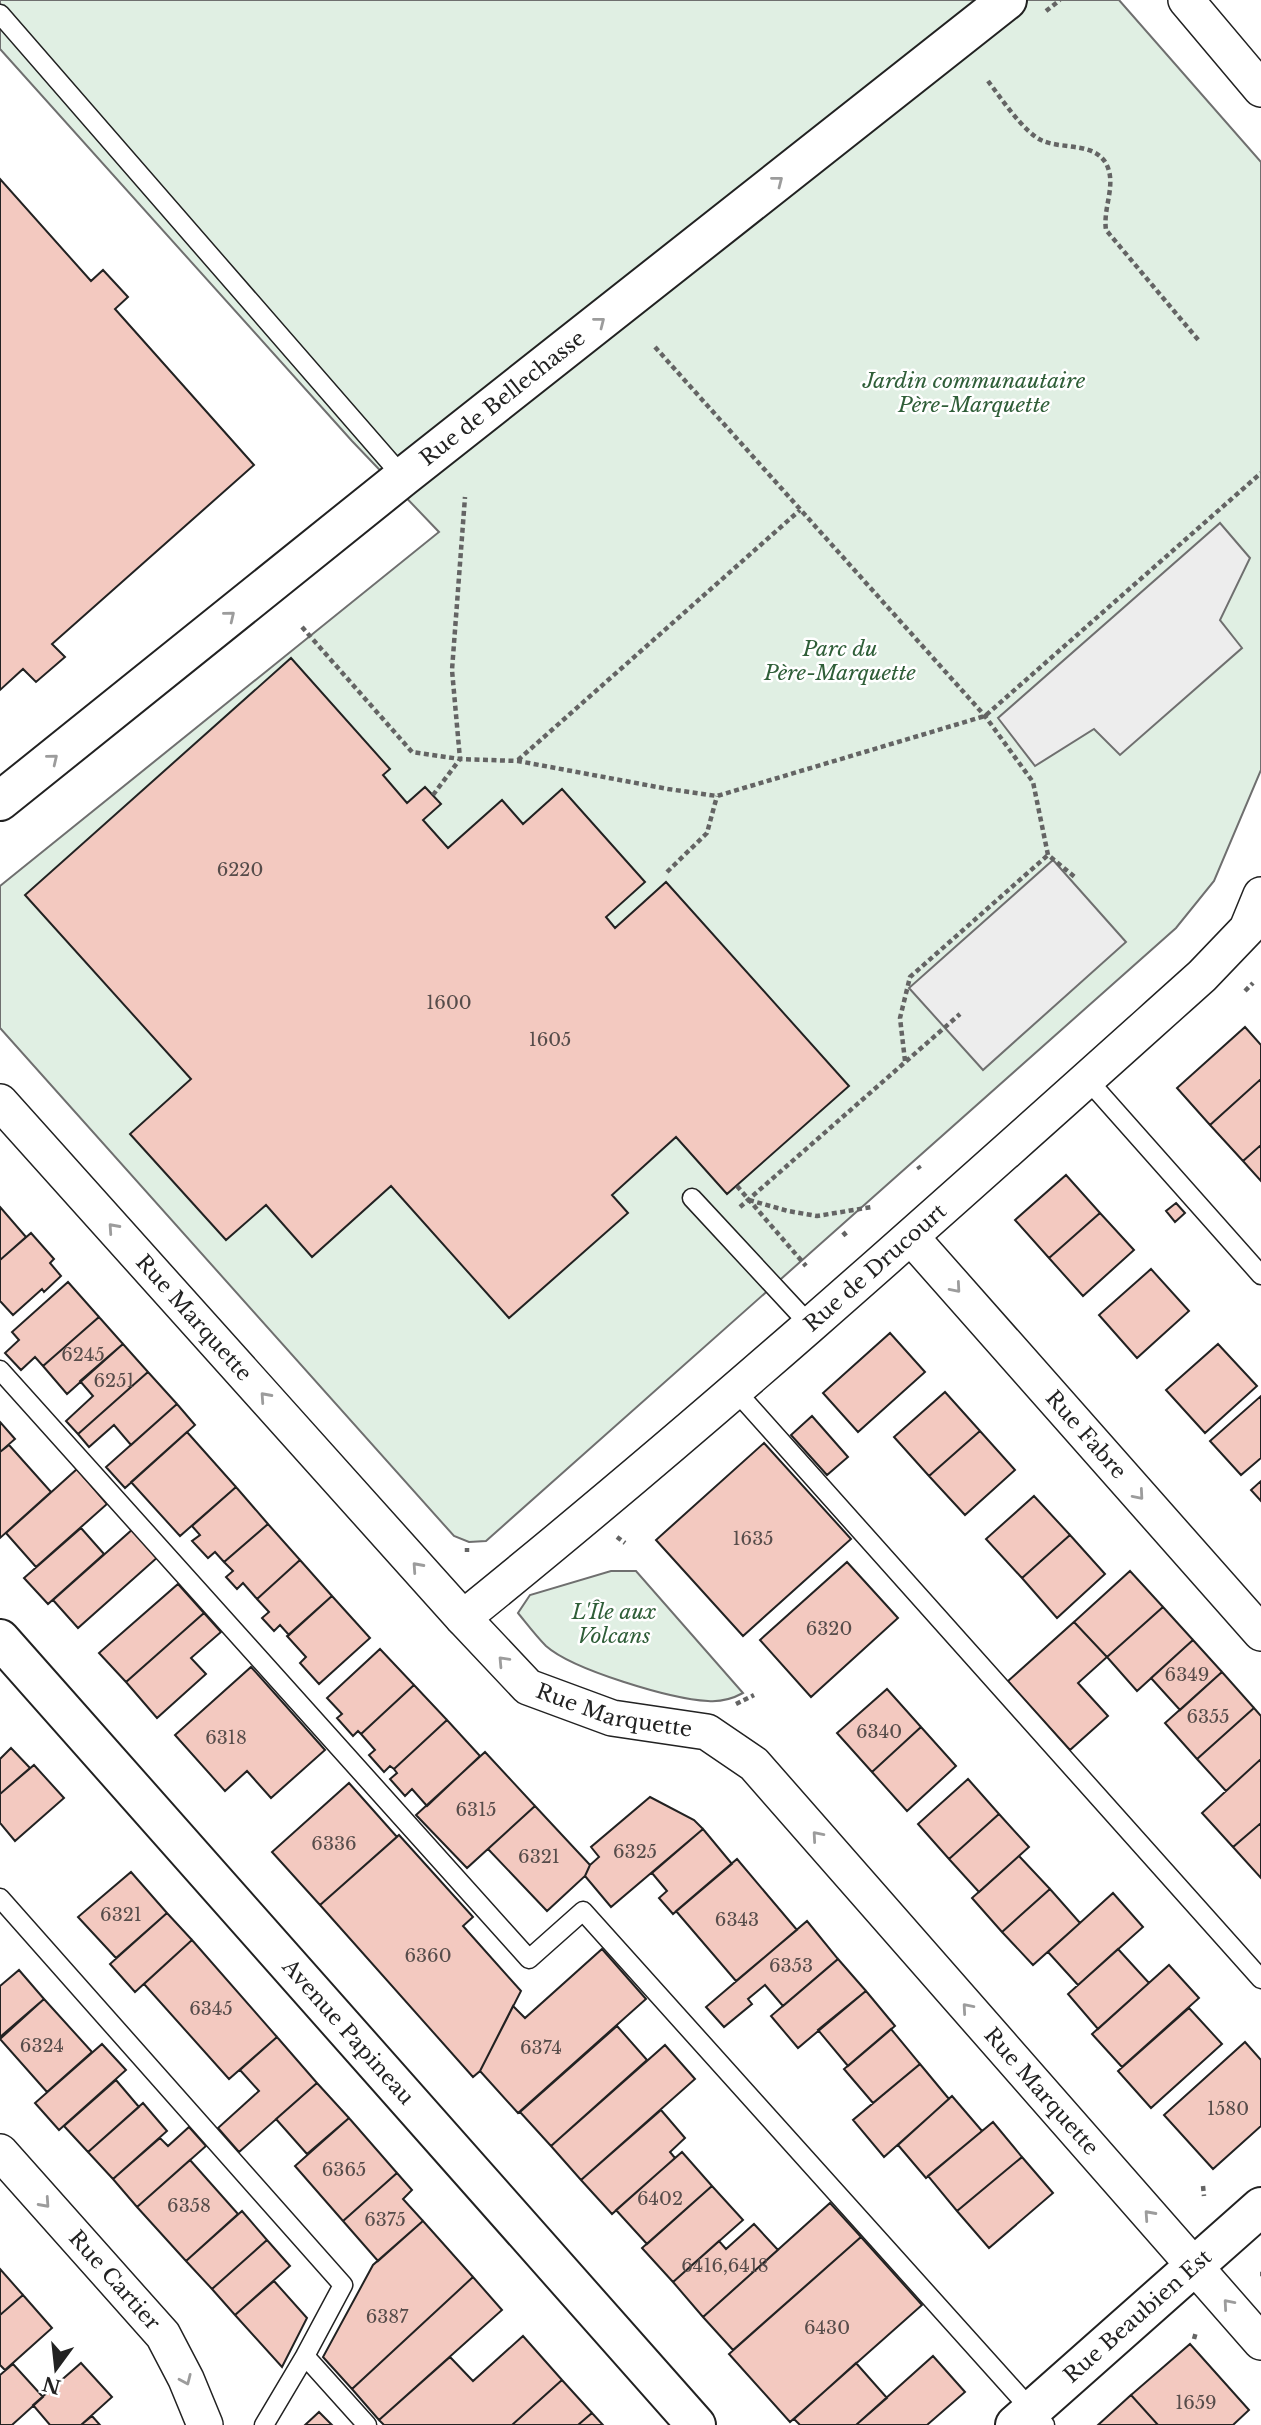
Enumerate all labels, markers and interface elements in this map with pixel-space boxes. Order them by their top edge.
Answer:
one-way arrow [771,176,783,189]
one-way arrow [592,317,605,330]
street label: Rue de Bellechasse [415,325,590,472]
park label: Jardin communautaire Père-Marquette [862,368,1086,418]
one-way arrow [222,612,235,624]
park label: Parc du Père-Marquette [763,636,916,686]
one-way arrow [46,754,58,767]
house number: 6220 [217,859,263,881]
house number: 1600 [426,992,472,1014]
house number: 1605 [529,1029,571,1051]
street label: Rue de Drucourt [799,1198,952,1337]
one-way arrow [109,1223,121,1236]
street label: Rue Marquette [130,1249,257,1386]
one-way arrow [947,1280,960,1293]
house number: 6245 [61,1344,105,1366]
house number: 6251 [94,1370,134,1392]
street label: Rue Fabre [1040,1385,1132,1484]
one-way arrow [261,1393,273,1406]
one-way arrow [1131,1487,1143,1500]
house number: 1635 [733,1528,773,1550]
one-way arrow [413,1562,425,1575]
park label: L'Île aux Volcans [571,1599,656,1649]
house number: 6320 [806,1618,852,1640]
one-way arrow [499,1656,512,1669]
house number: 6349 [1165,1664,1209,1686]
street label: Rue Marquette [532,1678,694,1743]
house number: 6355 [1186,1706,1230,1728]
house number: 6340 [856,1721,902,1743]
house number: 6318 [205,1727,247,1749]
house number: 6315 [456,1799,496,1821]
one-way arrow [813,1831,825,1844]
house number: 6336 [311,1833,357,1855]
house number: 6325 [613,1841,657,1863]
house number: 6321 [518,1846,560,1868]
house number: 6321 [100,1904,142,1926]
house number: 6343 [715,1909,759,1931]
house number: 6360 [404,1945,452,1967]
street label: Avenue Papineau [276,1953,419,2110]
house number: 6353 [769,1955,813,1977]
house number: 6345 [189,1998,233,2020]
one-way arrow [963,2003,975,2016]
street label: Rue Marquette [978,2022,1104,2160]
house number: 6324 [20,2035,64,2057]
house number: 6374 [520,2037,562,2059]
house number: 1580 [1207,2098,1249,2120]
house number: 6365 [322,2159,366,2181]
house number: 6402 [637,2188,683,2210]
one-way arrow [37,2195,50,2208]
house number: 6358 [167,2195,211,2217]
house number: 6375 [364,2209,406,2231]
one-way arrow [1145,2210,1157,2223]
street label: Rue Cartier [63,2225,165,2336]
street label: Rue Beaubien Est [1058,2244,1217,2389]
house number: 6416,6418 [681,2255,769,2277]
one-way arrow [1224,2299,1236,2312]
house number: 6387 [366,2306,409,2328]
house number: 6430 [804,2317,850,2339]
north arrow [21,2334,91,2404]
text: N [40,2371,63,2398]
one-way arrow [178,2373,192,2385]
house number: 1659 [1175,2392,1217,2414]

